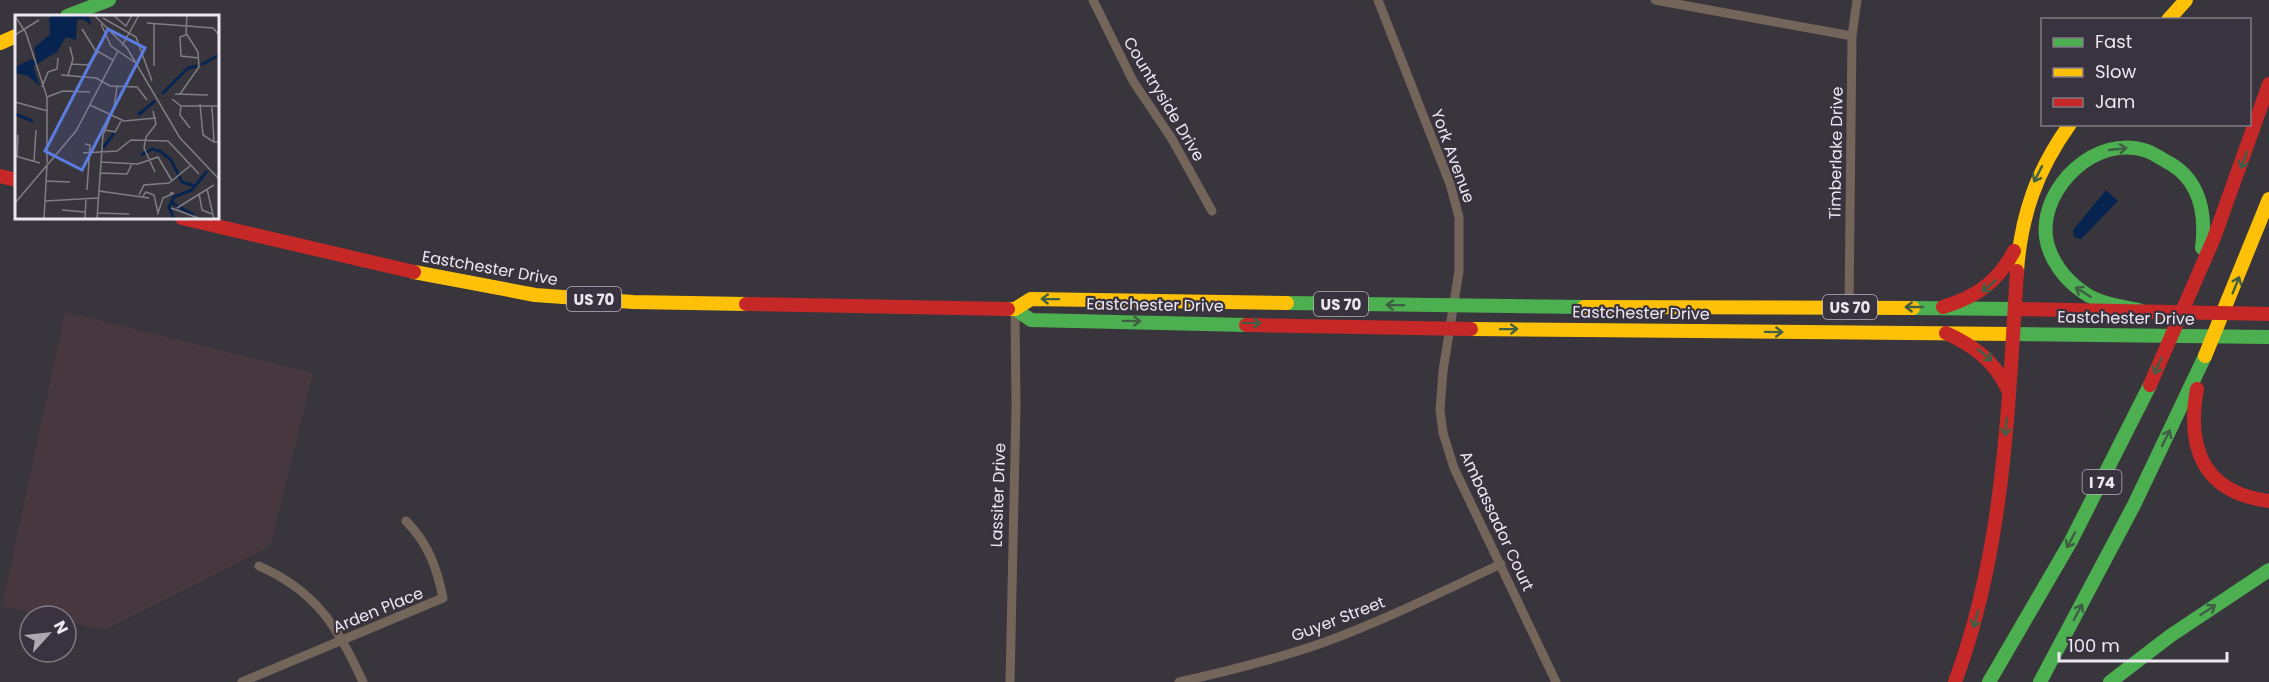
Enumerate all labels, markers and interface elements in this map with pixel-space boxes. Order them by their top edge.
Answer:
inset map [15,15,219,219]
legend [2041,18,2251,126]
text: Fast [2095,29,2132,54]
street label: Countryside Drive [1118,33,1210,166]
text: Slow [2095,59,2137,84]
street label: Timberlake Drive [1823,86,1849,220]
text: Jam [2095,89,2135,114]
street label: York Avenue [1425,106,1481,206]
one-way arrow [2107,143,2127,154]
one-way arrow [2237,150,2248,169]
one-way arrow [2032,164,2044,182]
street label: Eastchester Drive [420,245,560,291]
one-way arrow [2231,276,2242,295]
one-way arrow [1981,279,1997,292]
one-way arrow [2075,286,2092,299]
road number: US 70 [567,287,621,311]
street label: Eastchester Drive [1086,292,1224,318]
road number: US 70 [1314,292,1368,316]
one-way arrow [1041,294,1061,305]
road number: US 70 [1823,295,1877,319]
one-way arrow [1386,299,1406,311]
street label: Eastchester Drive [1572,300,1710,326]
one-way arrow [1905,301,1925,313]
street label: Eastchester Drive [2057,305,2195,331]
one-way arrow [1122,315,1142,327]
one-way arrow [1242,317,1262,329]
one-way arrow [1498,323,1518,334]
one-way arrow [1763,326,1783,338]
one-way arrow [1977,349,1993,362]
one-way arrow [2152,356,2163,374]
one-way arrow [2000,416,2011,436]
one-way arrow [2161,430,2173,448]
street label: Lassiter Drive [985,442,1011,548]
street label: Ambassador Court [1454,447,1540,595]
road number: I 74 [2082,470,2122,494]
one-way arrow [2065,531,2076,549]
street label: Arden Place [329,581,427,639]
street label: Guyer Street [1288,591,1388,647]
north arrow [18,604,78,664]
one-way arrow [2073,604,2084,622]
one-way arrow [2199,604,2216,616]
one-way arrow [1969,609,1981,628]
text: N [48,617,74,638]
scale bar [2059,625,2227,663]
text: 100 m [2068,633,2120,658]

